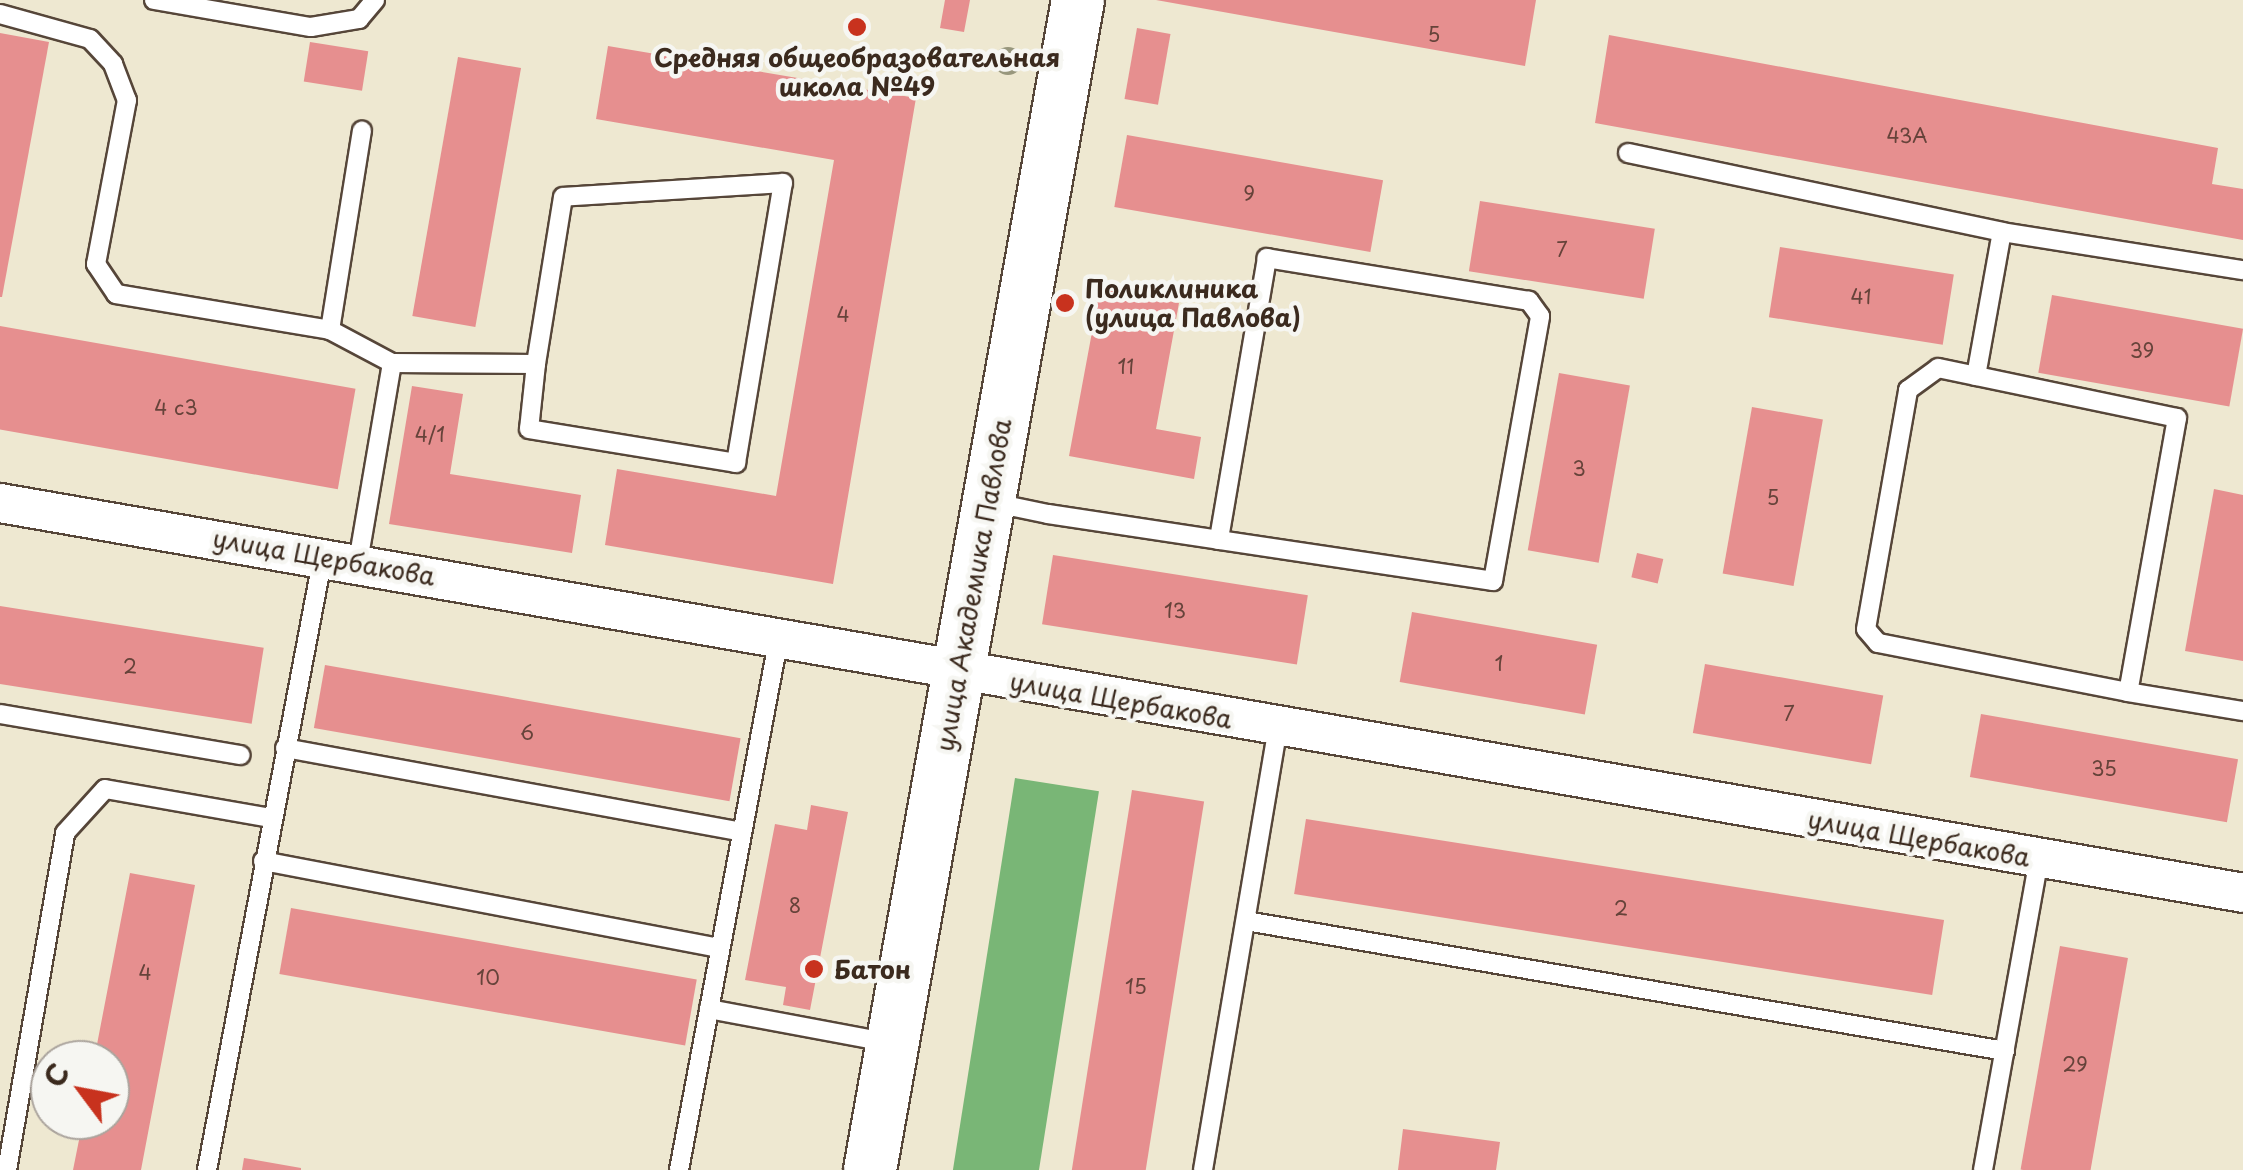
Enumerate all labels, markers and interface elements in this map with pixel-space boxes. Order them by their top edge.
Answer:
marker: Средняя общеобразовательная школа №49 [846,16,868,38]
house number: 5 [1428,22,1440,46]
place label: Средняя общеобразовательная школа №49 [653,43,1061,102]
house number: 43А [1886,123,1928,147]
house number: 9 [1243,181,1255,205]
house number: 7 [1556,237,1568,261]
place label: Поликлиника (улица Павлова) [1085,274,1301,333]
house number: 41 [1851,284,1871,308]
marker: Поликлиника (улица Павлова) [1054,292,1076,314]
house number: 4 [836,302,850,326]
house number: 39 [2130,338,2154,362]
house number: 11 [1118,354,1134,378]
house number: 4 с3 [154,395,198,419]
street label: улица Академика Павлова [929,415,1017,755]
house number: 4/1 [415,422,445,446]
house number: 3 [1572,456,1586,480]
house number: 5 [1767,485,1779,509]
street label: улица Щербакова [210,523,438,591]
house number: 13 [1164,598,1186,622]
house number: 1 [1495,651,1503,675]
house number: 2 [123,654,137,678]
street label: улица Щербакова [1007,666,1235,734]
house number: 7 [1783,701,1795,725]
house number: 6 [520,720,534,744]
house number: 35 [2091,756,2117,780]
street label: улица Щербакова [1805,804,2033,872]
house number: 8 [789,893,801,917]
house number: 2 [1614,896,1628,920]
place label: Батон [834,954,911,984]
marker: Батон [803,958,825,980]
house number: 4 [138,960,152,984]
house number: 10 [476,965,500,989]
house number: 15 [1125,974,1147,998]
north arrow [30,1040,130,1140]
house number: 29 [2062,1052,2088,1076]
text: С [32,1055,80,1095]

